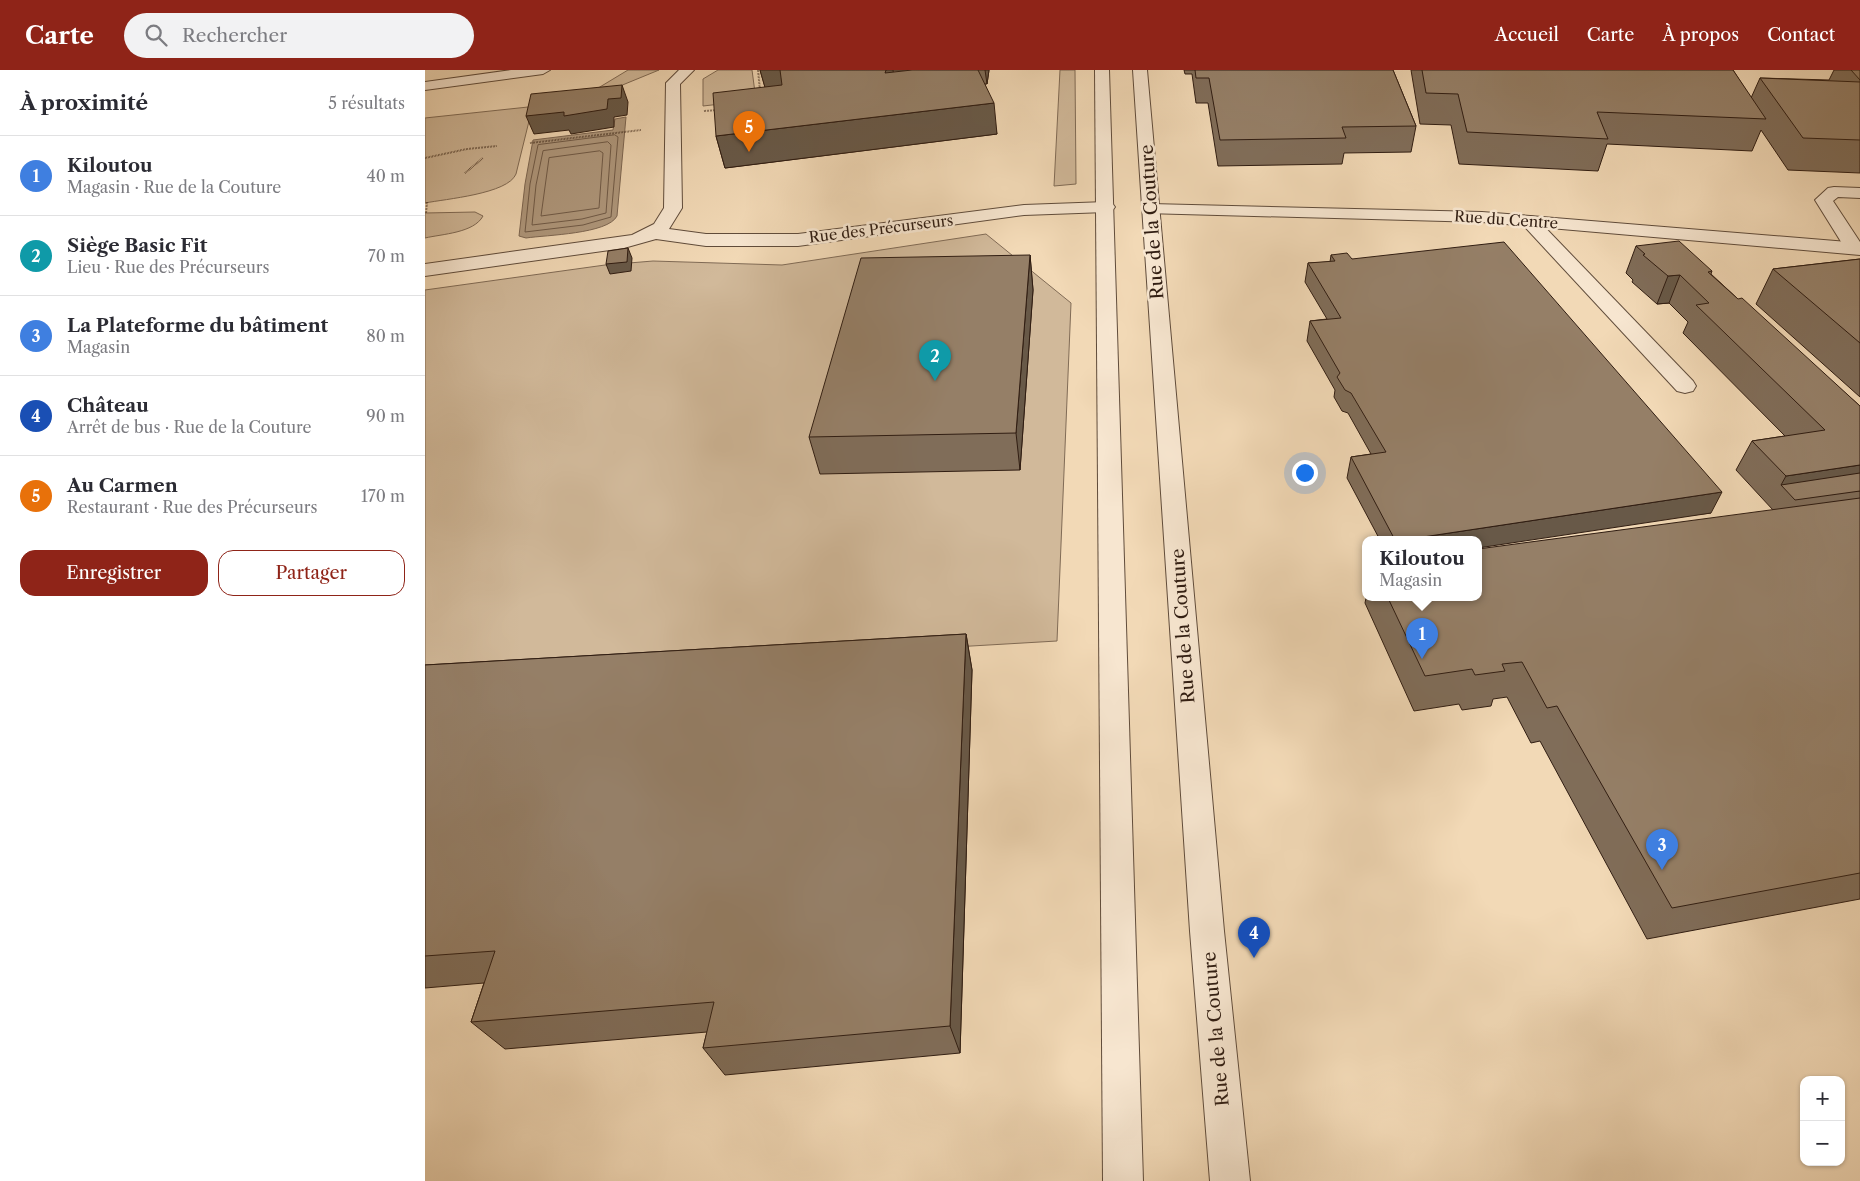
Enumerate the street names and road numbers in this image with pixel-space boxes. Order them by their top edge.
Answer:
street label: Rue de la Couture [1136,144,1168,300]
street label: Rue du Centre [1453,206,1559,233]
street label: Rue des Précurseurs [808,210,954,247]
street label: Rue de la Couture [1167,548,1199,704]
street label: Rue de la Couture [1198,951,1234,1107]

